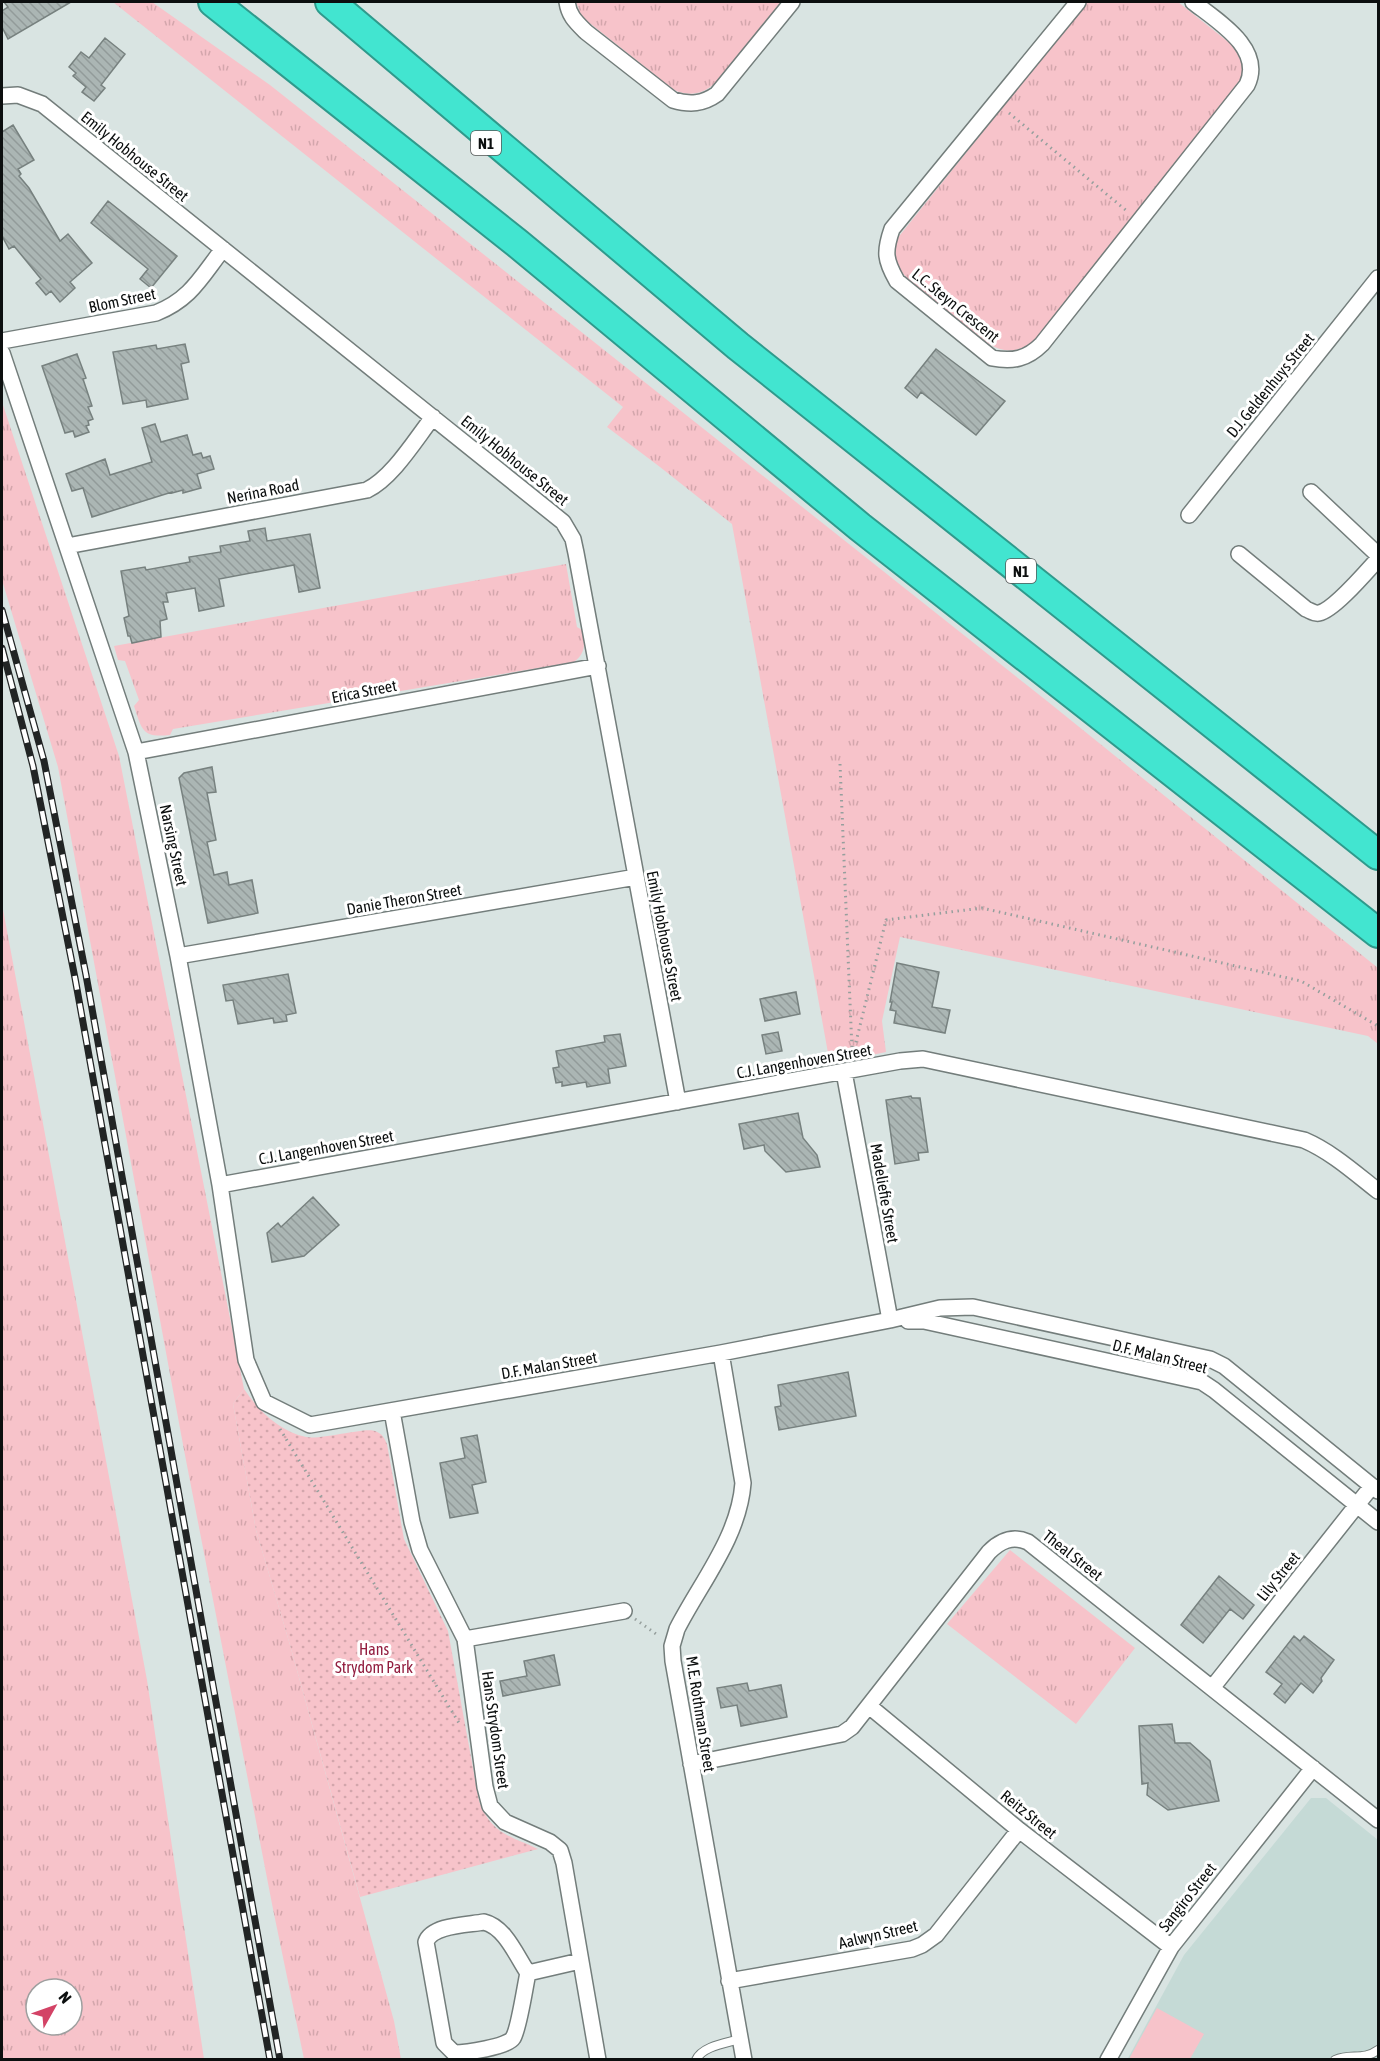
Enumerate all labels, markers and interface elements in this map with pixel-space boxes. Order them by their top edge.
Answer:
street label: Emily Hobhouse Street [77,107,192,206]
road number: N1 [471,131,501,155]
street label: L.C. Steyn Crescent [908,264,1003,347]
street label: Blom Street [87,284,158,316]
street label: D.J. Geldenhuys Street [1222,329,1319,441]
street label: Emily Hobhouse Street [457,411,572,510]
street label: Nerina Road [225,475,301,507]
road number: N1 [1006,559,1036,583]
street label: Erica Street [330,676,398,706]
street label: Narsing Street [156,803,191,888]
street label: Emily Hobhouse Street [643,869,687,1003]
street label: Danie Theron Street [345,880,463,918]
street label: C.J. Langenhoven Street [735,1040,873,1083]
street label: C.J. Langenhoven Street [257,1126,395,1169]
street label: Madeliefie Street [867,1142,903,1245]
street label: D.F. Malan Street [1111,1336,1210,1377]
street label: D.F. Malan Street [500,1348,599,1382]
street label: Theal Street [1040,1526,1107,1584]
street label: Lily Street [1253,1548,1304,1605]
park label: Hans Strydom Park [335,1640,413,1677]
street label: M.E. Rothman Street [683,1655,719,1774]
street label: Hans Strydom Street [478,1670,513,1791]
street label: Reitz Street [997,1786,1061,1842]
street label: Sangiro Street [1155,1859,1220,1935]
street label: Aalwyn Street [837,1916,920,1953]
north arrow [24,1977,84,2037]
text: N [56,1988,75,2007]

